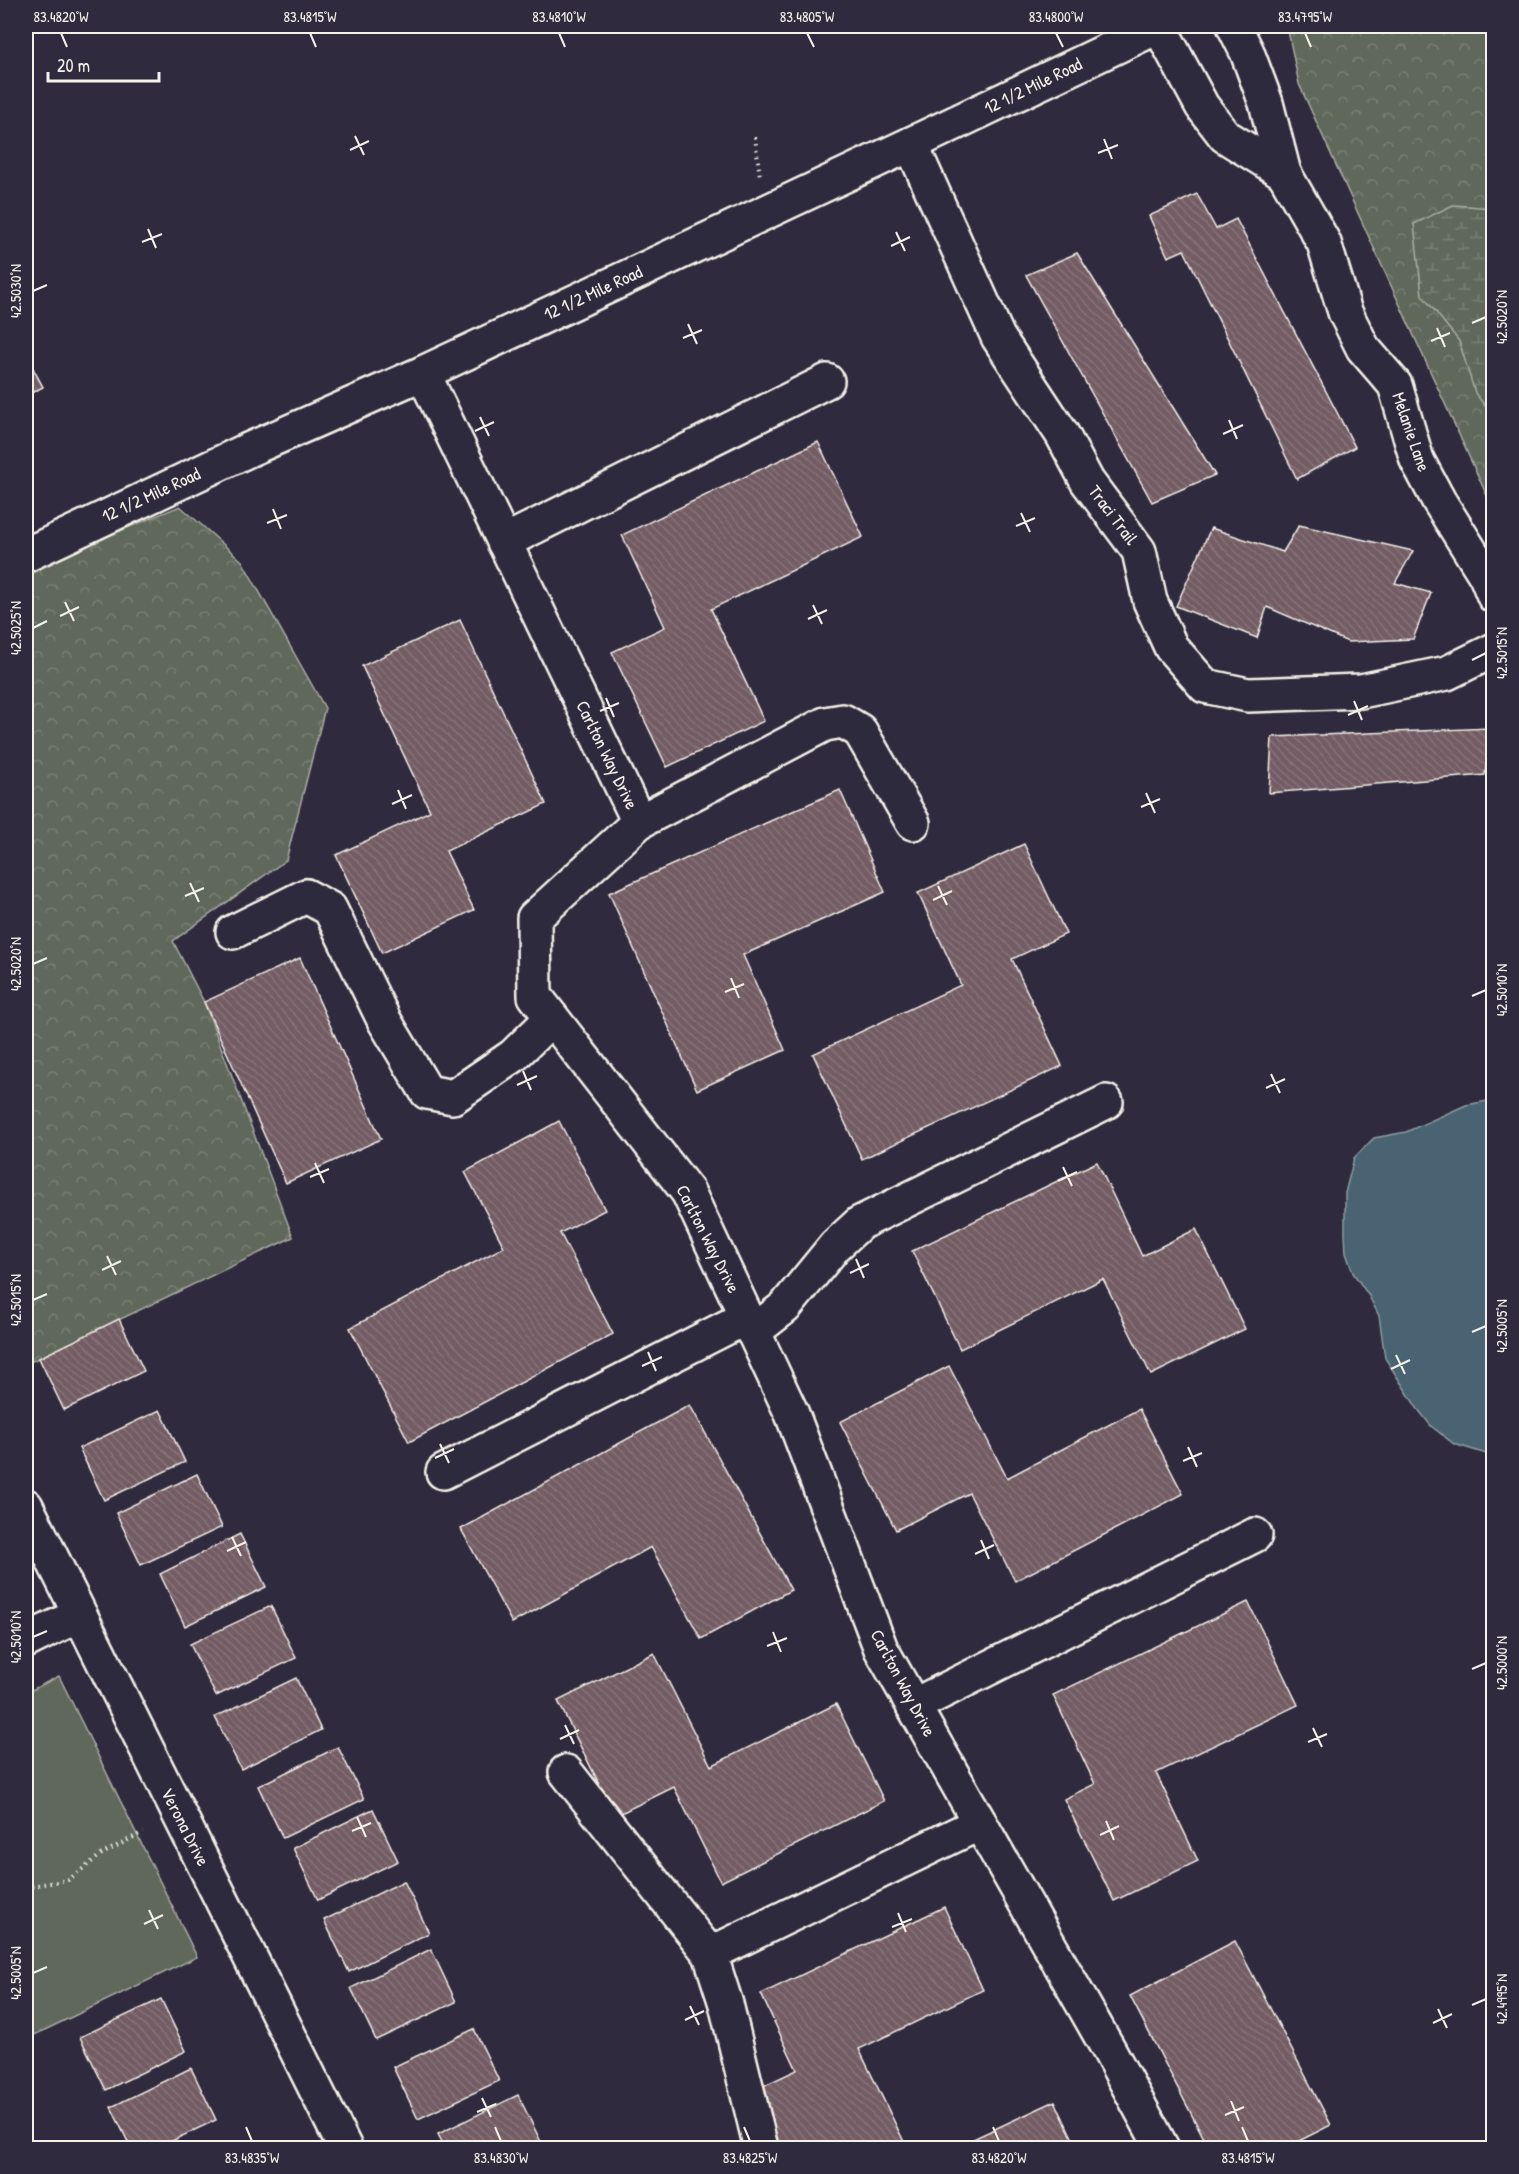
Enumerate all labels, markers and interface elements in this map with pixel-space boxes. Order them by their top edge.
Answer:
text: 83.4820°W [33,6,89,27]
text: 83.4815°W [283,6,337,27]
text: 83.4810°W [532,6,586,27]
text: 83.4805°W [780,6,835,27]
text: 83.4800°W [1029,6,1084,27]
text: 83.4795°W [1278,6,1333,27]
scale bar [48,45,159,83]
street label: 12 1/2 Mile Road [980,51,1086,120]
text: 20 m [57,53,90,78]
street label: 12 1/2 Mile Road [539,259,646,326]
text: 42.5030°N [5,264,26,318]
text: 42.5020°N [1491,290,1512,344]
street label: Melanie Lane [1386,389,1437,475]
street label: 12 1/2 Mile Road [97,461,204,528]
street label: Traci Trail [1083,480,1144,550]
text: 42.5025°N [5,601,26,655]
text: 42.5015°N [1491,627,1512,679]
street label: Carlton Way Drive [570,696,645,813]
text: 42.5020°N [5,937,26,991]
text: 42.5010°N [1491,964,1512,1016]
street label: Carlton Way Drive [670,1180,746,1297]
text: 42.5015°N [5,1274,26,1326]
text: 42.5005°N [1491,1299,1512,1353]
text: 42.5010°N [5,1611,26,1663]
street label: Carlton Way Drive [865,1625,942,1741]
text: 42.5000°N [1491,1636,1512,1690]
street label: Verona Drive [155,1783,216,1870]
text: 42.5005°N [5,1946,26,2000]
text: 42.4995°N [1491,1974,1512,2024]
text: 83.4835°W [225,2147,280,2168]
text: 83.4830°W [474,2147,529,2168]
text: 83.4825°W [723,2147,778,2168]
text: 83.4820°W [971,2147,1027,2168]
text: 83.4815°W [1221,2147,1275,2168]

